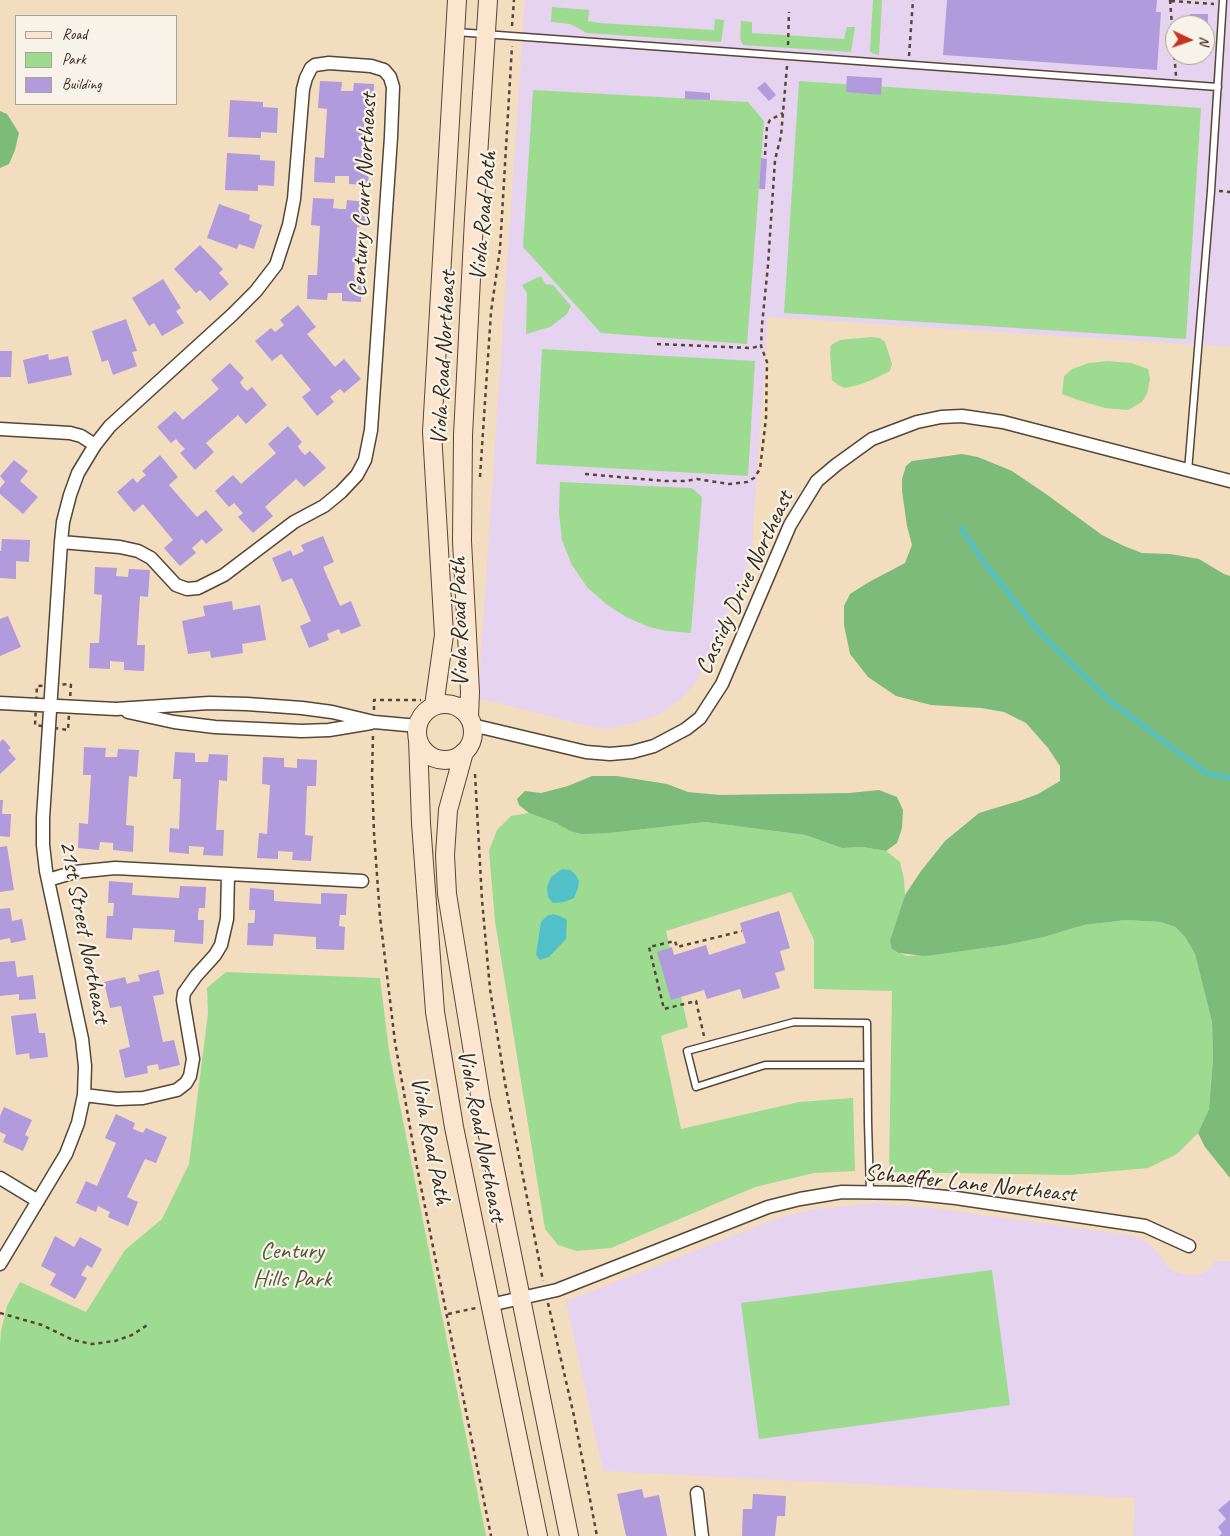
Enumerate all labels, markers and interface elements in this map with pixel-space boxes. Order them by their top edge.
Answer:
legend [15,15,178,105]
north arrow [1165,15,1215,65]
text: Road [62,25,87,44]
text: N [1196,36,1213,46]
text: Park [62,50,86,69]
text: Building [62,75,101,94]
street label: Century Court Northeast [344,92,384,298]
street label: Viola Road Path [464,150,504,282]
street label: Viola Road Northeast [425,270,463,446]
street label: Cassidy Drive Northeast [690,487,800,679]
street label: Viola Road Path [444,557,476,687]
street label: 21st Street Northeast [52,838,116,1026]
street label: Viola Road Northeast [450,1048,512,1224]
street label: Viola Road Path [403,1074,457,1208]
street label: Schaeffer Lane Northeast [863,1159,1077,1209]
park label: Century Hills Park [253,1238,331,1294]

